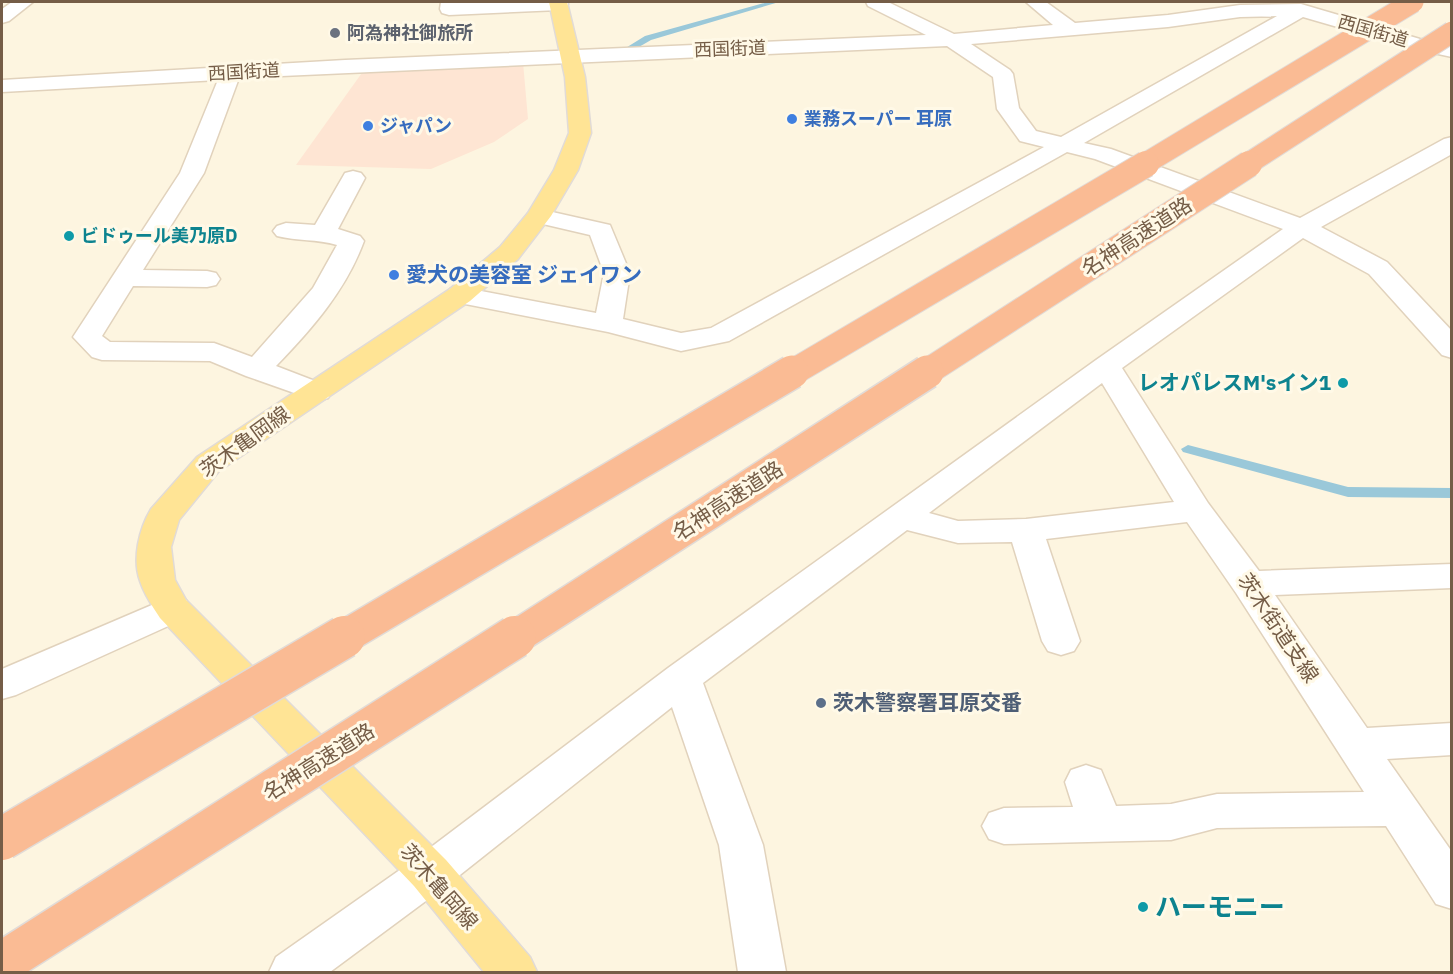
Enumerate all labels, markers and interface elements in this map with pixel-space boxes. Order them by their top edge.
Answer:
street label: 西国街道 [1335,10,1411,51]
place label: 阿為神社御旅所 [347,21,473,44]
marker: 阿為神社御旅所 [328,26,342,40]
street label: 西国街道 [694,36,766,61]
street label: 西国街道 [207,58,281,85]
place label: 業務スーパー 耳原 [804,107,952,130]
marker: 業務スーパー 耳原 [785,112,799,126]
place label: ジャパン [380,114,452,137]
marker: ジャパン [361,119,375,133]
street label: 名神高速道路 [1076,190,1197,282]
place label: ビドゥール美乃原D [81,224,238,247]
marker: ビドゥール美乃原D [62,229,76,243]
place label: 愛犬の美容室 ジェイワン [406,260,642,288]
marker: 愛犬の美容室 ジェイワン [387,268,401,282]
place label: レオパレスM'sイン1 [1138,368,1331,396]
marker: レオパレスM'sイン1 [1336,376,1350,390]
street label: 茨木亀岡線 [194,399,295,483]
street label: 名神高速道路 [667,454,788,546]
street label: 茨木街道支線 [1232,567,1326,687]
place label: 茨木警察署耳原交番 [833,688,1022,716]
marker: 茨木警察署耳原交番 [814,696,828,710]
street label: 名神高速道路 [258,716,379,806]
street label: 茨木亀岡線 [395,838,485,935]
place label: ハーモニー [1155,889,1285,923]
marker: ハーモニー [1136,900,1150,914]

